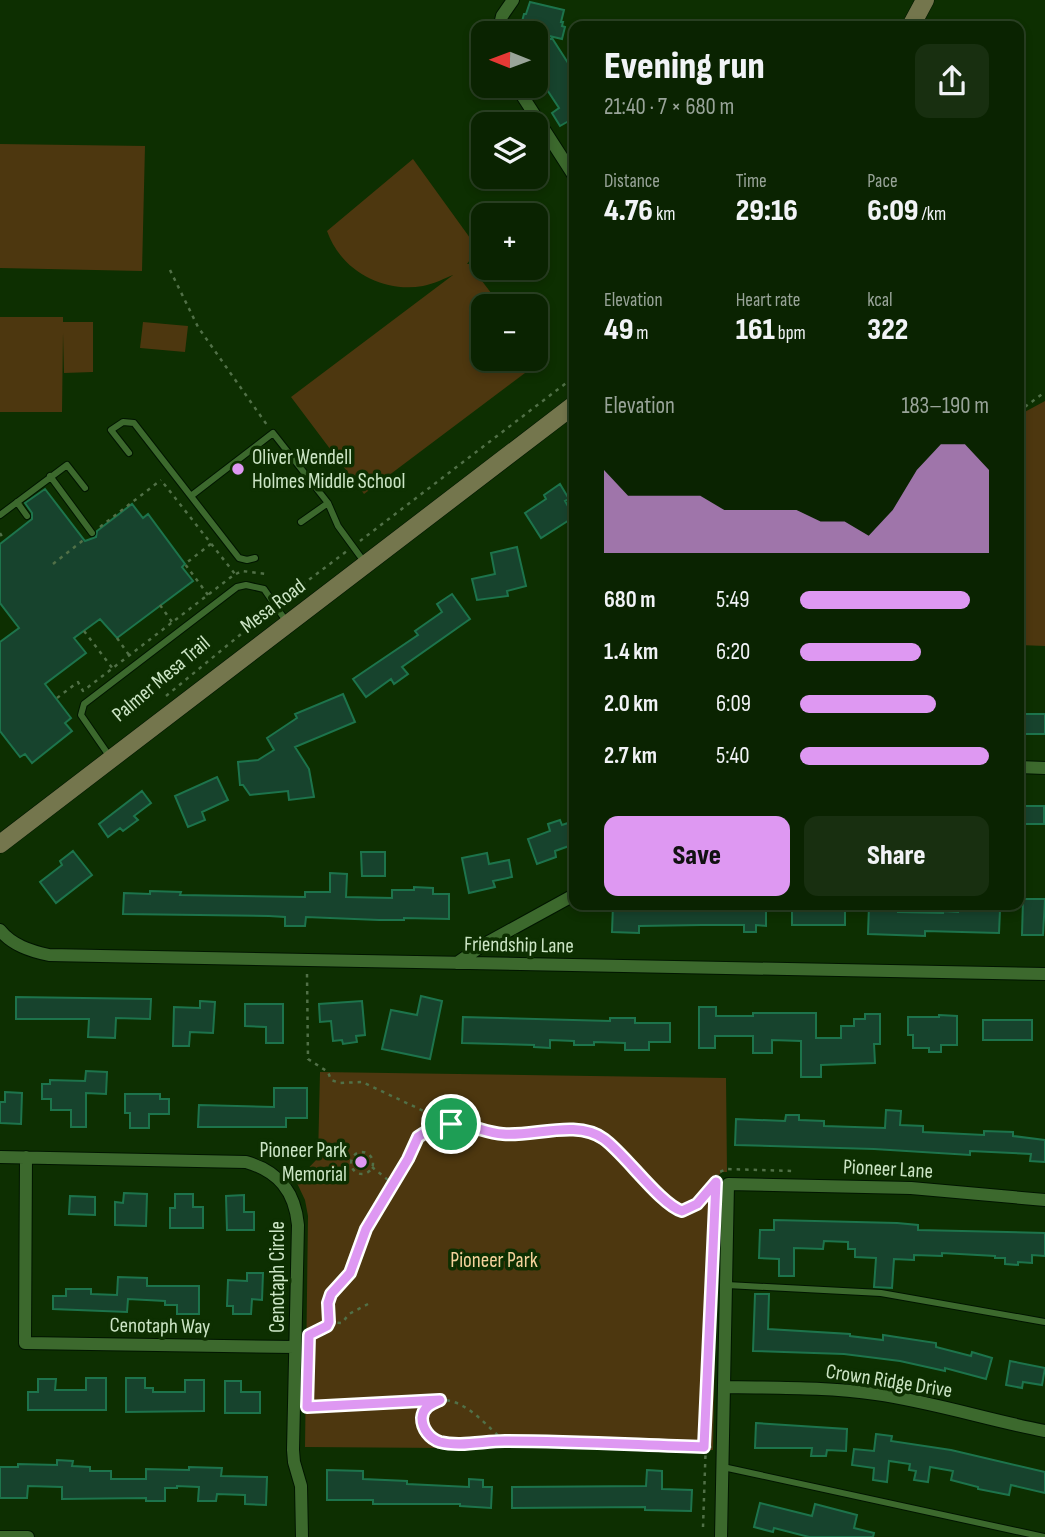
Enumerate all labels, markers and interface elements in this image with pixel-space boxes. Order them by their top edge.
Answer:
north arrow [471,21,548,98]
map controls [471,21,548,371]
text: Evening run [604,44,765,89]
button: share [915,44,989,118]
text: 21:40 · 7 × 680 m [604,93,734,121]
button: layers [471,112,548,189]
text: Distance [604,170,660,193]
text: Time [736,170,767,193]
text: Pace [867,170,898,193]
text: 4.76 [604,193,653,229]
text: 29:16 [736,193,798,229]
text: 6:09 [867,193,918,229]
button: + [471,203,548,280]
text: km [653,203,675,226]
text: /km [918,203,946,226]
text: Elevation [604,289,663,312]
text: Heart rate [736,289,801,312]
text: kcal [867,289,892,312]
button: − [471,294,548,371]
text: 49 [604,312,633,348]
text: 161 [736,312,775,348]
text: 322 [867,312,908,348]
text: m [633,322,649,345]
text: bpm [775,322,806,345]
text: Elevation [604,392,675,420]
text: 183–190 m [902,392,989,420]
place label: Oliver Wendell Holmes Middle School [252,445,405,494]
marker: Oliver Wendell Holmes Middle School [230,461,246,477]
street label: Mesa Road [236,574,310,638]
text: 680 m [604,586,655,614]
text: 5:49 [716,586,749,614]
street label: Palmer Mesa Trail [107,631,215,727]
text: 1.4 km [604,638,658,666]
text: 6:20 [716,638,750,666]
text: 2.0 km [604,690,658,718]
text: 6:09 [716,690,751,718]
text: 2.7 km [604,742,657,770]
text: 5:40 [716,742,749,770]
button: Save [604,816,790,896]
button: Share [804,816,989,896]
street label: Friendship Lane [464,932,574,958]
pin [421,1094,481,1154]
icon: arrive [432,1105,470,1143]
place label: Pioneer Park Memorial [260,1138,347,1187]
marker: Pioneer Park Memorial [353,1154,369,1170]
street label: Pioneer Lane [842,1154,934,1184]
street label: Cenotaph Circle [265,1221,290,1333]
park label: Pioneer Park [450,1248,538,1273]
street label: Cenotaph Way [109,1313,211,1339]
street label: Crown Ridge Drive [824,1359,954,1403]

